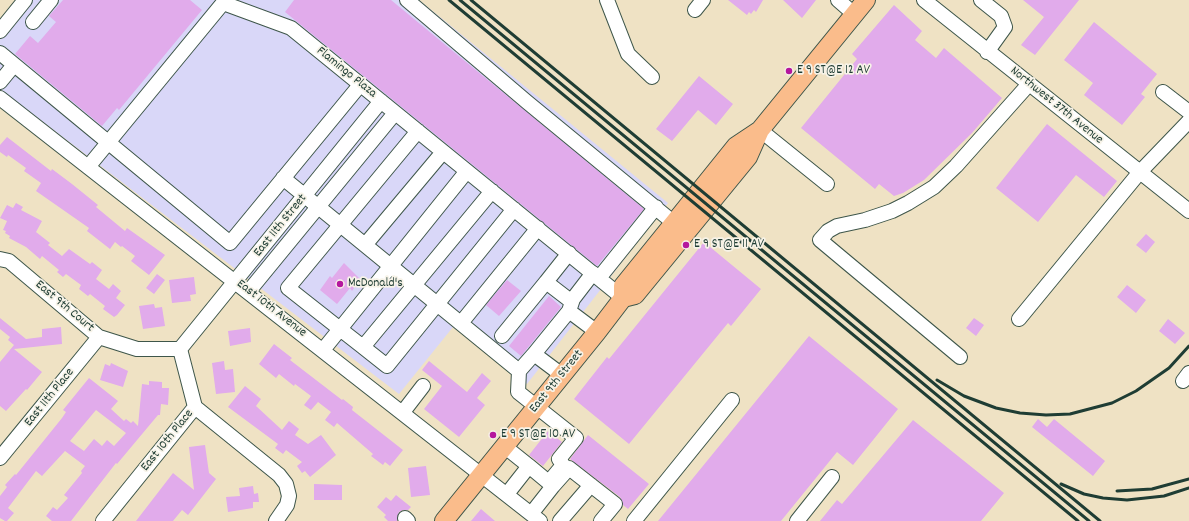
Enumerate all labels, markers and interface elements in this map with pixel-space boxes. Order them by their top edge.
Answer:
street label: Flamingo Plaza [313,44,379,102]
place label: E 9 ST@E 12 AV [797,63,870,79]
street label: Northwest 37th Avenue [1006,64,1106,148]
marker: E 9 ST@E 12 AV [784,66,794,76]
street label: East 11th Street [251,191,311,261]
place label: E 9 ST@E 11 AV [694,237,764,253]
marker: E 9 ST@E 11 AV [681,240,691,250]
place label: McDonald's [348,276,403,292]
street label: East 10th Avenue [233,277,309,341]
street label: East 9th Court [31,278,97,336]
marker: McDonald's [335,279,345,289]
street label: East 9th Street [527,347,587,417]
street label: East 11th Place [22,366,78,430]
street label: East 10th Place [138,407,198,475]
place label: E 9 ST@E 10 AV [501,427,575,443]
marker: E 9 ST@E 10 AV [488,430,498,440]

